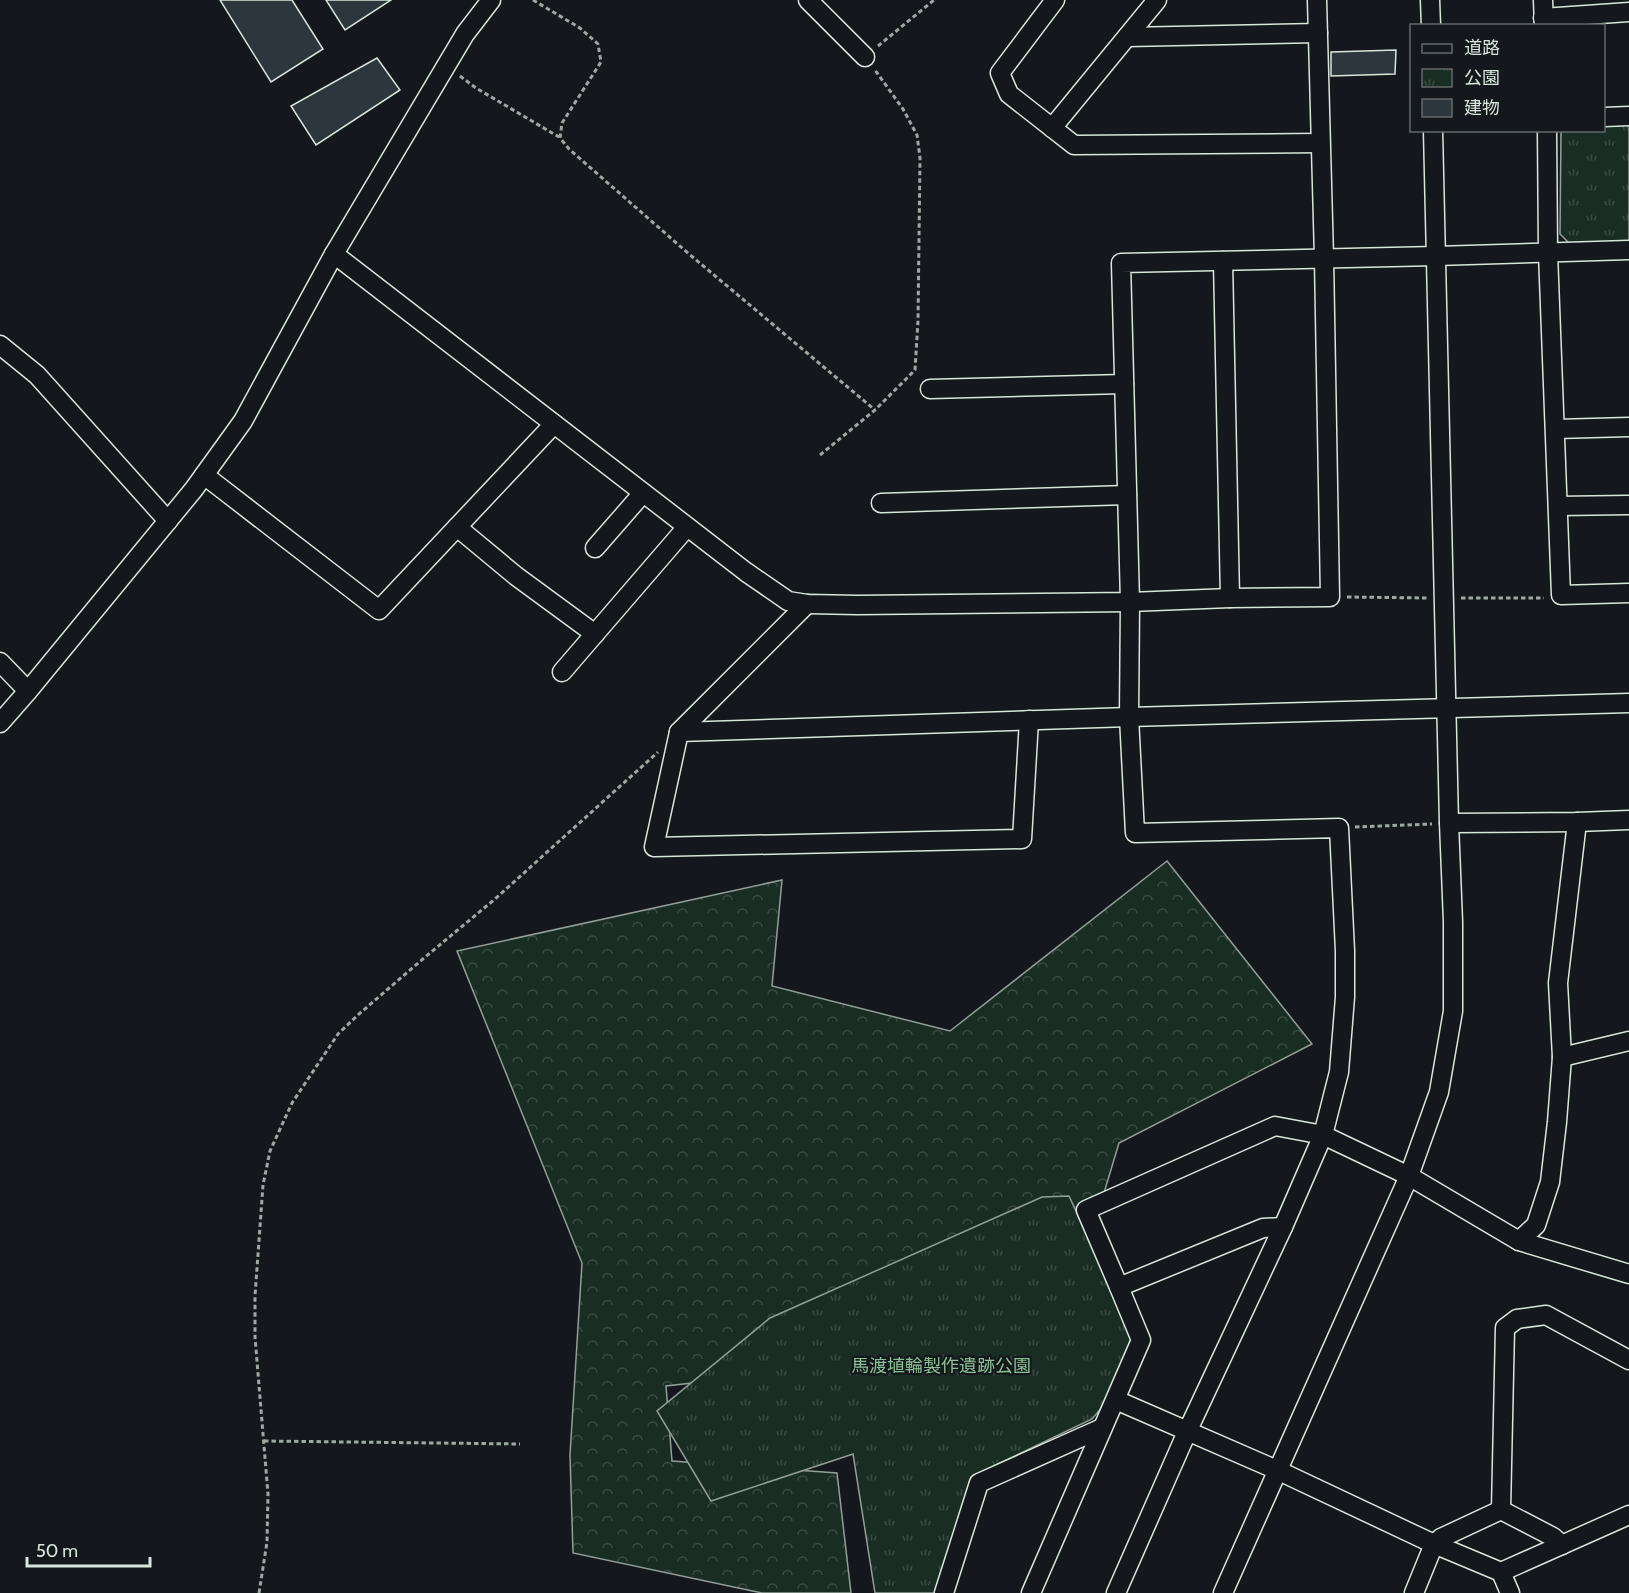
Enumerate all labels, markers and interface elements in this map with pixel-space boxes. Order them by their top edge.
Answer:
legend [1410,24,1605,132]
text: 道路 [1464,37,1500,59]
text: 公園 [1464,67,1500,89]
text: 建物 [1464,97,1500,119]
park label: 馬渡埴輪製作遺跡公園 [851,1355,1031,1377]
scale bar [27,1530,150,1568]
text: 50 m [36,1540,78,1562]

